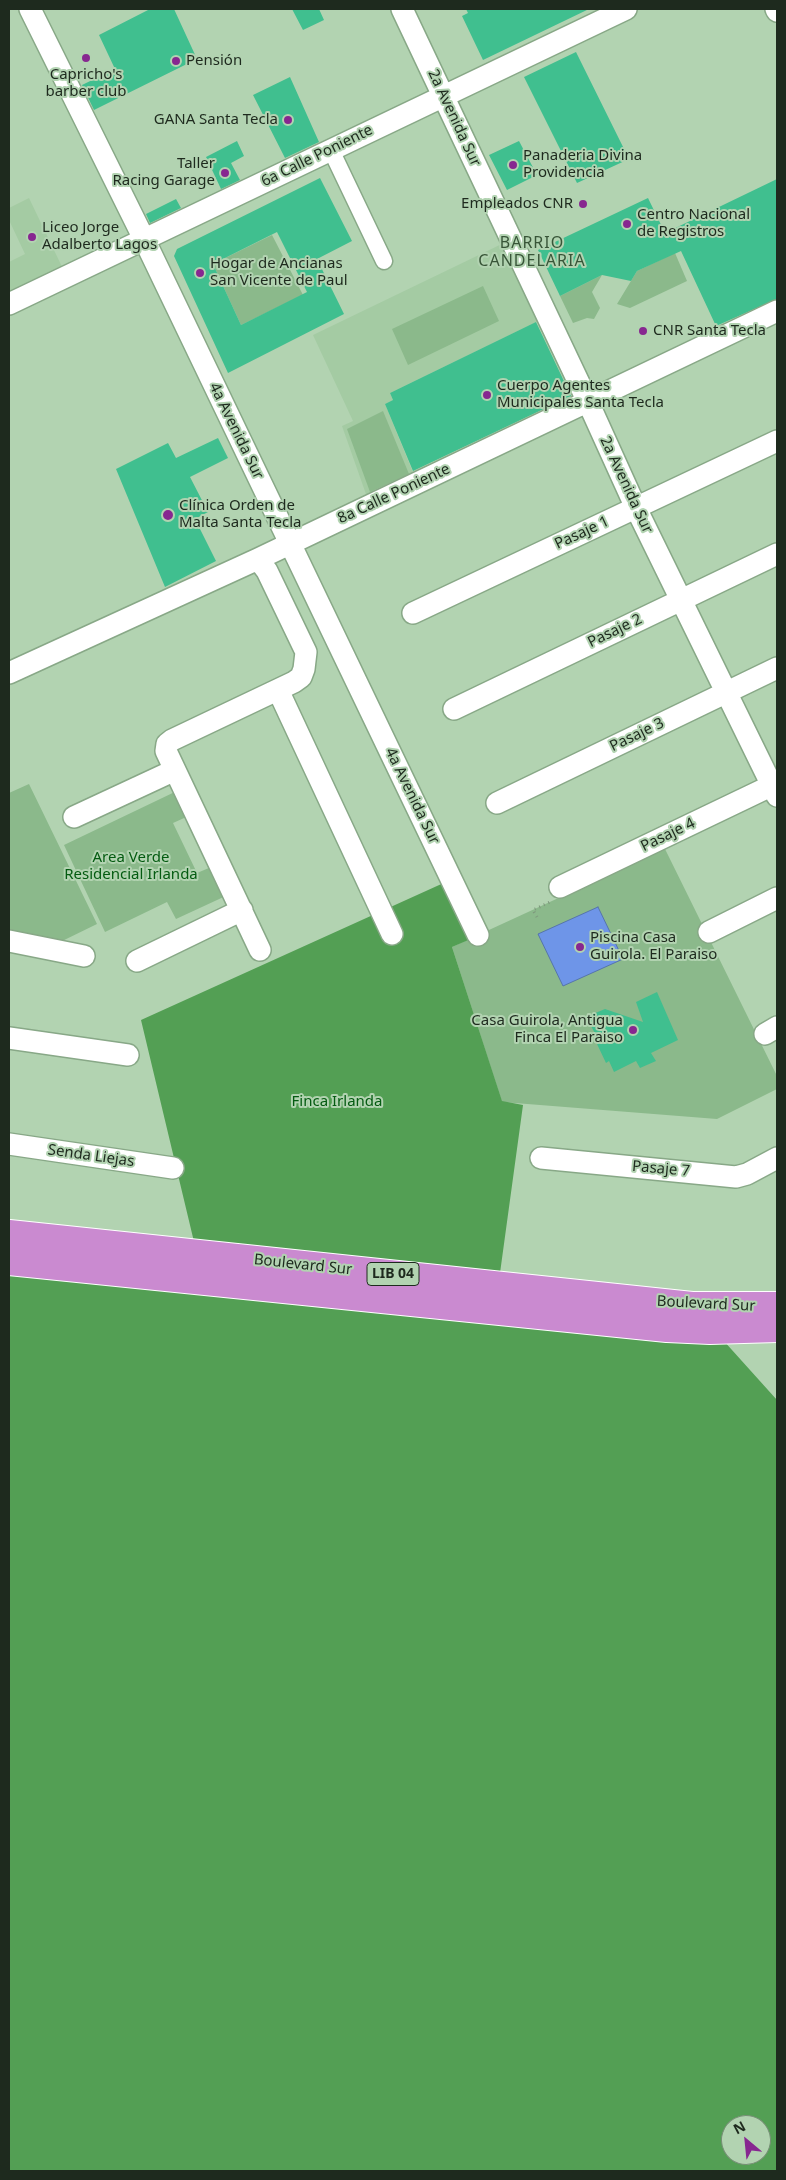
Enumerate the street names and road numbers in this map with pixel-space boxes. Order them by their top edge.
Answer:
street label: 2a Avenida Sur [424,67,484,169]
street label: 6a Calle Poniente [258,121,376,191]
street label: 4a Avenida Sur [205,380,267,482]
street label: 2a Avenida Sur [596,434,656,536]
street label: 8a Calle Poniente [335,460,453,528]
street label: Pasaje 1 [552,513,612,553]
street label: Pasaje 2 [585,610,645,652]
street label: Pasaje 3 [607,714,667,756]
street label: 4a Avenida Sur [381,745,443,847]
street label: Pasaje 4 [638,814,698,856]
street label: Senda Liejas [47,1141,135,1171]
street label: Pasaje 7 [631,1158,691,1180]
street label: Boulevard Sur [253,1251,353,1279]
road number: LIB 04 [367,1262,419,1286]
street label: Boulevard Sur [656,1292,756,1316]

